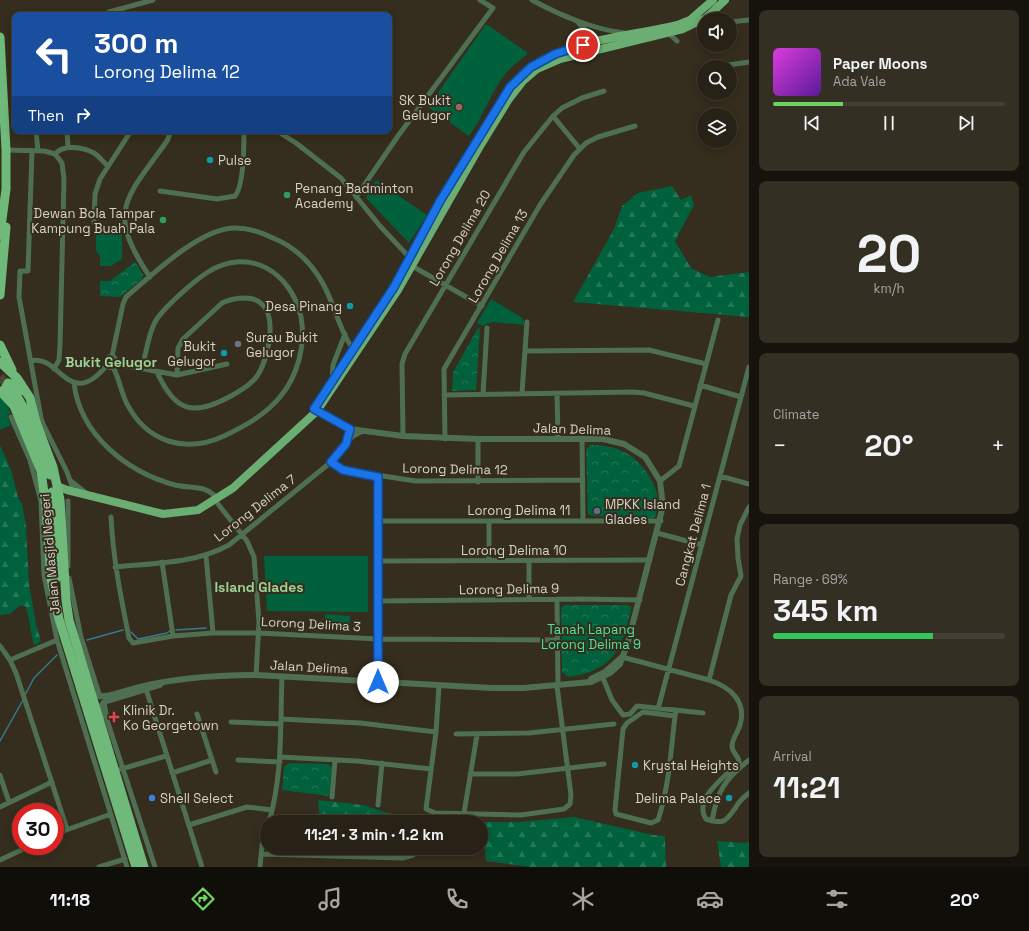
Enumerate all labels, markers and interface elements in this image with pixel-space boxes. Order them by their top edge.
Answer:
map controls [697,12,737,148]
button: sound [697,12,737,52]
text: 300 m [94,25,178,61]
icon: left [28,28,80,80]
pin [566,28,600,62]
icon: arrive [572,34,594,56]
text: Paper Moons [833,54,927,73]
text: Lorong Delima 12 [94,60,240,83]
button: search [697,60,737,100]
text: Ada Vale [833,73,886,90]
place label: SK Bukit Gelugor [399,92,451,124]
marker: SK Bukit Gelugor [454,102,464,112]
icon: right [72,104,94,126]
text: Then [28,106,64,125]
button: layers [697,108,737,148]
icon: previous [801,112,823,134]
icon: pause [878,112,900,134]
icon: next [955,112,977,134]
place label: Pulse [218,152,252,169]
marker: Pulse [205,155,215,165]
place label: Penang Badminton Academy [295,180,414,212]
street label: Lorong Delima 20 [426,187,494,289]
marker: Penang Badminton Academy [282,190,292,200]
place label: Dewan Bola Tampar Kampung Buah Pala [31,205,156,237]
street label: Lorong Delima 13 [464,206,532,306]
marker: Dewan Bola Tampar Kampung Buah Pala [158,215,168,225]
text: 20 [857,221,921,287]
text: km/h [874,280,904,297]
place label: Desa Pinang [265,298,342,315]
marker: Desa Pinang [345,301,355,311]
place label: Surau Bukit Gelugor [246,329,318,361]
place label: Bukit Gelugor [167,338,216,370]
marker: Surau Bukit Gelugor [233,339,243,349]
marker: Bukit Gelugor [219,348,229,358]
district label: Bukit Gelugor [65,353,158,371]
text: Climate [773,406,819,423]
street label: Jalan Delima [533,419,612,439]
text: 20° [864,426,914,465]
text: − [773,431,787,459]
text: + [991,431,1005,459]
street label: Lorong Delima 12 [402,460,508,478]
street label: Lorong Delima 7 [211,471,299,545]
street label: Cangkat Delima 1 [671,482,715,588]
street label: Jalan Masjid Negeri [36,493,64,615]
place label: MPKK Island Glades [605,496,680,528]
street label: Lorong Delima 11 [468,502,571,519]
marker: MPKK Island Glades [592,506,602,516]
street label: Lorong Delima 10 [461,542,567,559]
text: Range · 69% [773,571,848,588]
district label: Island Glades [214,578,304,596]
street label: Lorong Delima 9 [459,580,559,598]
text: 345 km [773,591,878,630]
street label: Lorong Delima 3 [261,613,362,635]
park label: Tanah Lapang Lorong Delima 9 [541,621,641,653]
street label: Jalan Delima [270,656,349,678]
position arrow [357,661,399,703]
place label: Klinik Dr. Ko Georgetown [123,702,219,734]
marker: Klinik Dr. Ko Georgetown [108,711,120,723]
text: Arrival [773,748,812,765]
place label: Krystal Heights [643,757,739,774]
marker: Krystal Heights [630,760,640,770]
text: 11:21 [773,768,840,807]
place label: Shell Select [160,790,233,807]
place label: Delima Palace [635,790,721,807]
marker: Shell Select [147,793,157,803]
marker: Delima Palace [724,793,734,803]
speed limit sign: 30 [12,803,64,855]
text: 11:21 · 3 min · 1.2 km [304,825,444,844]
icon: directions [189,885,217,913]
icon: music [316,885,344,913]
icon: phone [443,885,471,913]
icon: climate [569,885,597,913]
icon: car [696,885,724,913]
icon: filters [823,885,851,913]
text: 11:18 [49,888,90,911]
text: 20° [950,888,979,911]

